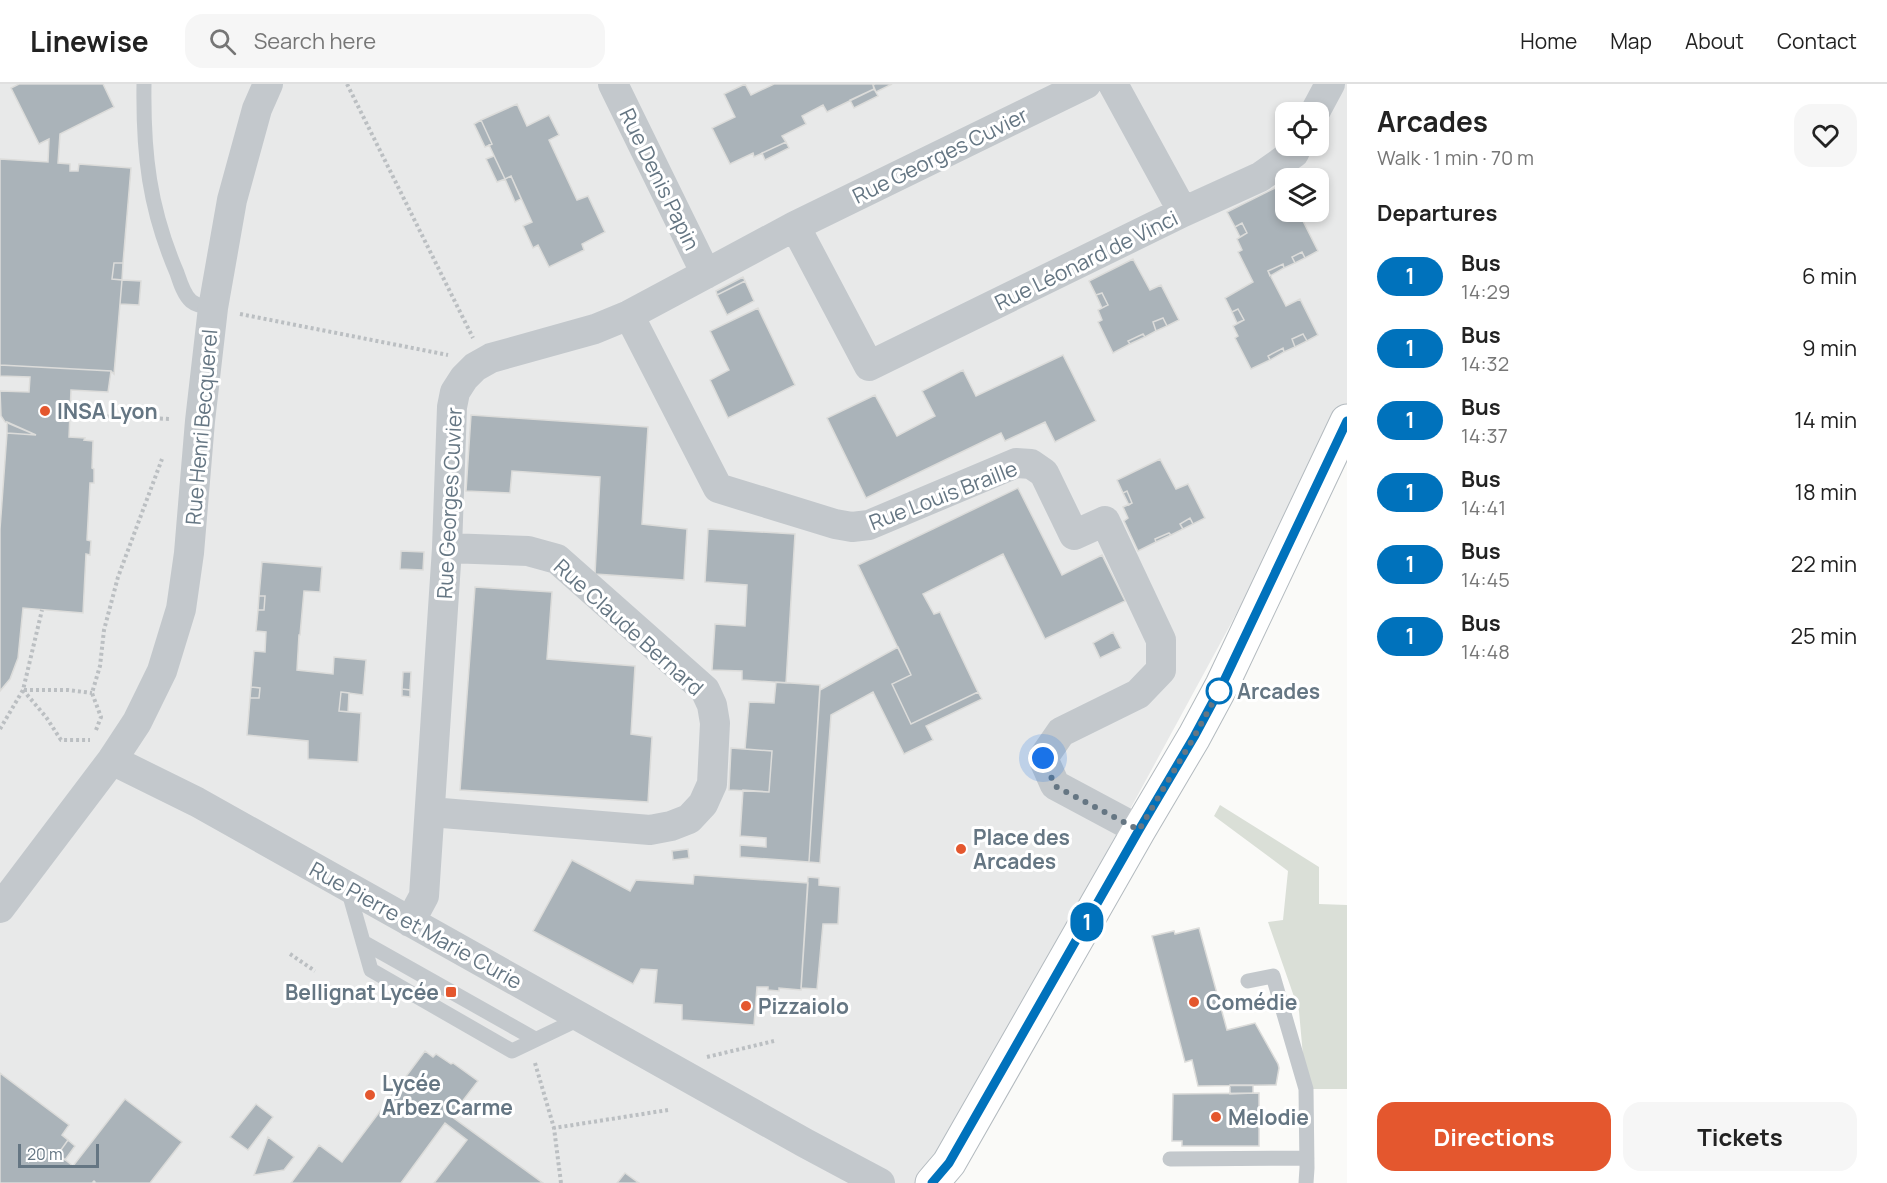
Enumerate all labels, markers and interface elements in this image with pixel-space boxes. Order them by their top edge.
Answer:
search box [185,14,605,68]
text: Linewise [30,22,149,60]
icon: search [206,25,239,58]
text: Search here [254,26,376,56]
text: Home [1520,27,1577,55]
text: Map [1610,27,1652,55]
text: About [1685,27,1744,55]
text: Contact [1777,27,1857,55]
street label: Rue Georges Cuvier [848,100,1033,210]
map controls [1275,102,1329,222]
button: locate [1275,102,1329,156]
text: Arcades [1377,102,1488,140]
street label: Rue Denis Papin [614,103,706,255]
button: heart [1794,104,1857,167]
text: Walk · 1 min · 70 m [1377,144,1534,171]
button: layers [1275,168,1329,222]
text: Departures [1377,198,1497,228]
street label: Rue Léonard de Vinci [990,203,1182,317]
text: Bus [1461,248,1501,278]
text: 6 min [1802,261,1857,291]
text: 1 [1405,262,1415,290]
text: 14:29 [1461,278,1510,305]
text: Bus [1461,320,1501,350]
street label: Rue Henri Becquerel [179,328,223,526]
text: 9 min [1802,333,1857,363]
text: 1 [1405,334,1415,362]
text: 14:32 [1461,350,1509,377]
text: Bus [1461,392,1501,422]
place label: INSA Lyon [57,397,158,425]
marker: INSA Lyon [38,404,52,418]
text: 14 min [1794,405,1857,435]
street label: Rue Georges Cuvier [430,406,468,599]
text: 1 [1405,406,1415,434]
text: 14:37 [1461,422,1508,449]
street label: Rue Louis Braille [865,454,1021,536]
text: Bus [1461,464,1501,494]
text: 18 min [1794,477,1857,507]
text: 1 [1405,478,1415,506]
text: 14:41 [1461,494,1506,521]
text: Bus [1461,536,1501,566]
text: 22 min [1791,549,1857,579]
text: 1 [1405,550,1415,578]
street label: Rue Claude Bernard [548,552,710,702]
text: 14:45 [1461,566,1510,593]
text: Bus [1461,608,1501,638]
text: 25 min [1790,621,1857,651]
text: 1 [1405,622,1415,650]
text: 14:48 [1461,638,1510,665]
place label: Arcades [1237,677,1320,705]
marker: Arcades [1206,678,1232,704]
your location [1028,743,1058,773]
place label: Place des Arcades [973,823,1070,875]
marker: Place des Arcades [954,842,968,856]
street label: Rue Pierre et Marie Curie [305,855,527,995]
line badge: 1 [1068,902,1106,942]
text: 1 [1082,908,1092,936]
place label: Bellignat Lycée [285,978,439,1006]
marker: Bellignat Lycée [444,985,458,999]
place label: Comédie [1206,988,1298,1016]
place label: Pizzaiolo [758,992,849,1020]
marker: Comédie [1187,995,1201,1009]
marker: Pizzaiolo [739,999,753,1013]
place label: Lycée Arbez Carme [382,1069,513,1121]
marker: Lycée Arbez Carme [363,1088,377,1102]
button: Directions [1377,1102,1611,1171]
button: Tickets [1623,1102,1857,1171]
place label: Melodie [1228,1103,1309,1131]
marker: Melodie [1209,1110,1223,1124]
scale bar [18,1141,99,1168]
text: 20 m [27,1143,63,1165]

